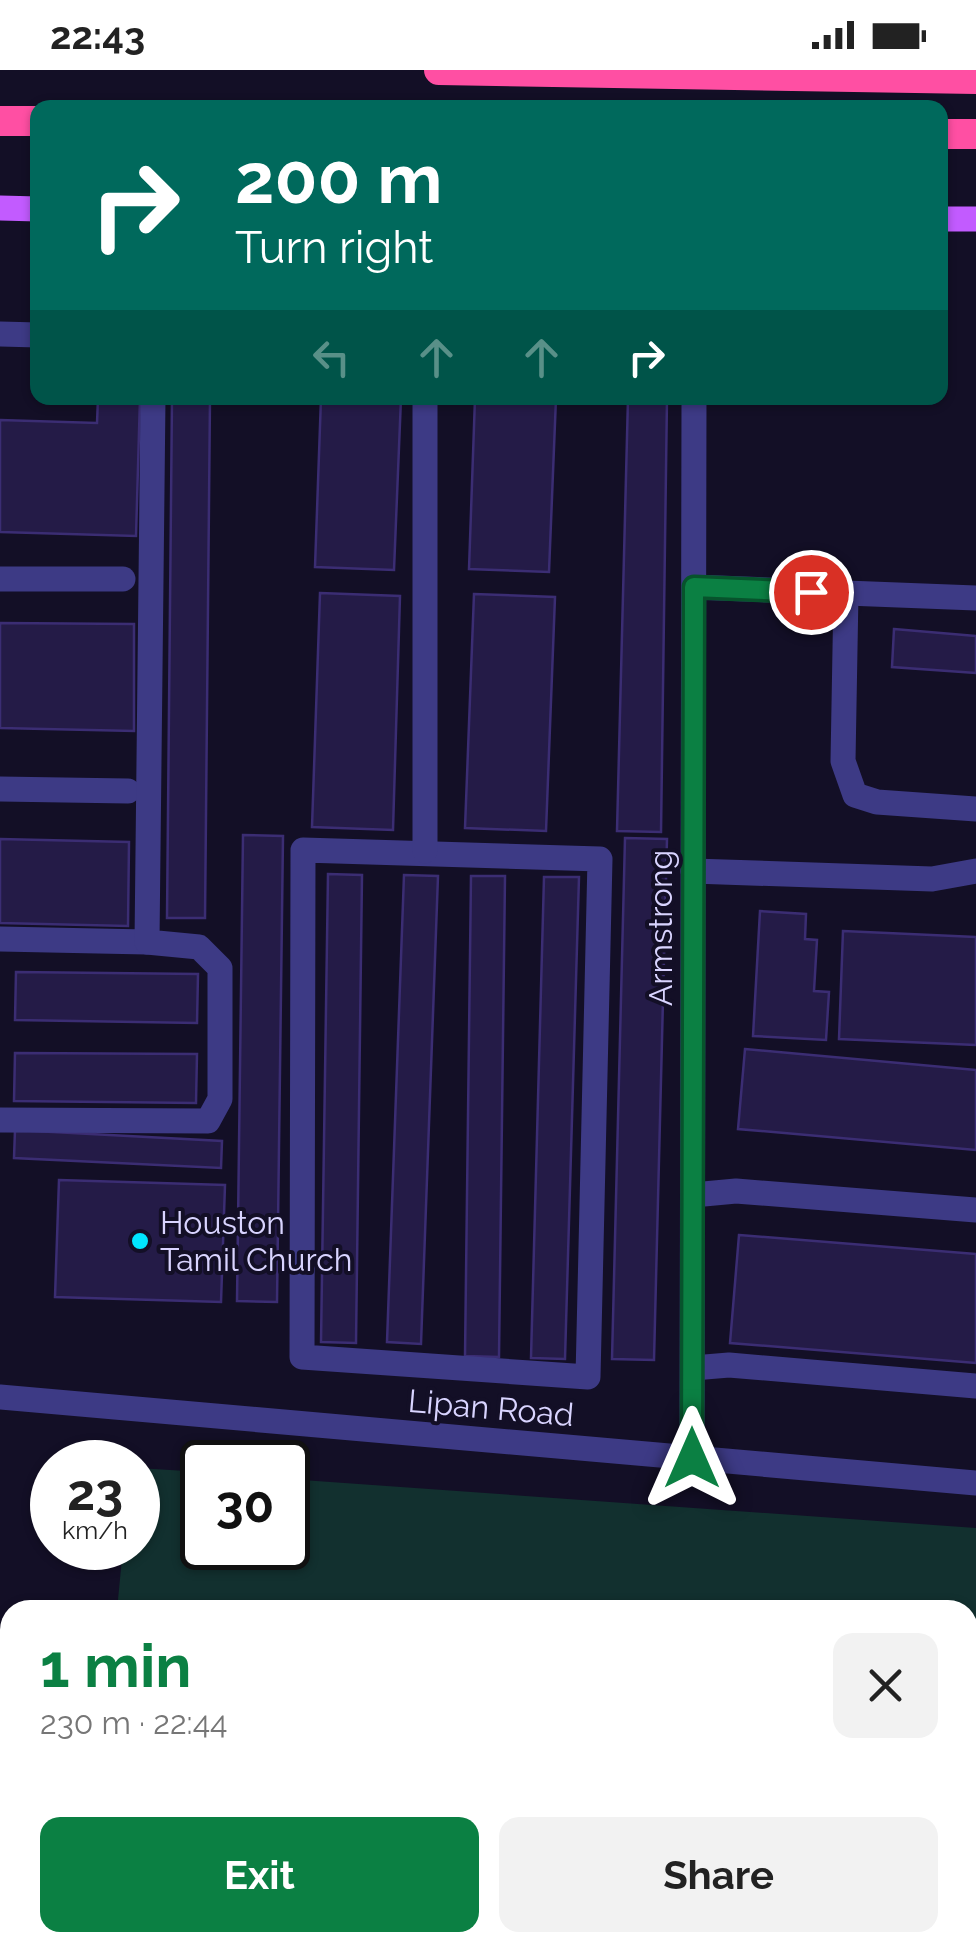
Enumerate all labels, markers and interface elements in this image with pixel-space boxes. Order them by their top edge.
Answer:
text: 22:43 [50,13,145,58]
text: 200 m [235,137,442,219]
icon: right [70,140,200,270]
text: Turn right [235,221,433,274]
icon: left [304,330,359,385]
icon: ahead [409,330,464,385]
icon: ahead [514,330,569,385]
icon: right [619,330,674,385]
pin [769,550,854,635]
icon: arrive [784,565,839,620]
street label: Armstrong [642,850,679,1006]
place label: Houston Tamil Church [160,1204,352,1278]
marker: Houston Tamil Church [129,1230,151,1252]
street label: Lipan Road [407,1382,576,1433]
position arrow [640,1406,744,1510]
speed limit sign: 30 [180,1440,310,1570]
text: 23 [67,1463,123,1522]
text: km/h [62,1515,128,1545]
text: 1 min [40,1631,191,1701]
button: close [833,1633,938,1738]
text: 230 m · 22:44 [40,1704,228,1741]
button: Exit [40,1817,479,1932]
button: Share [499,1817,938,1932]

